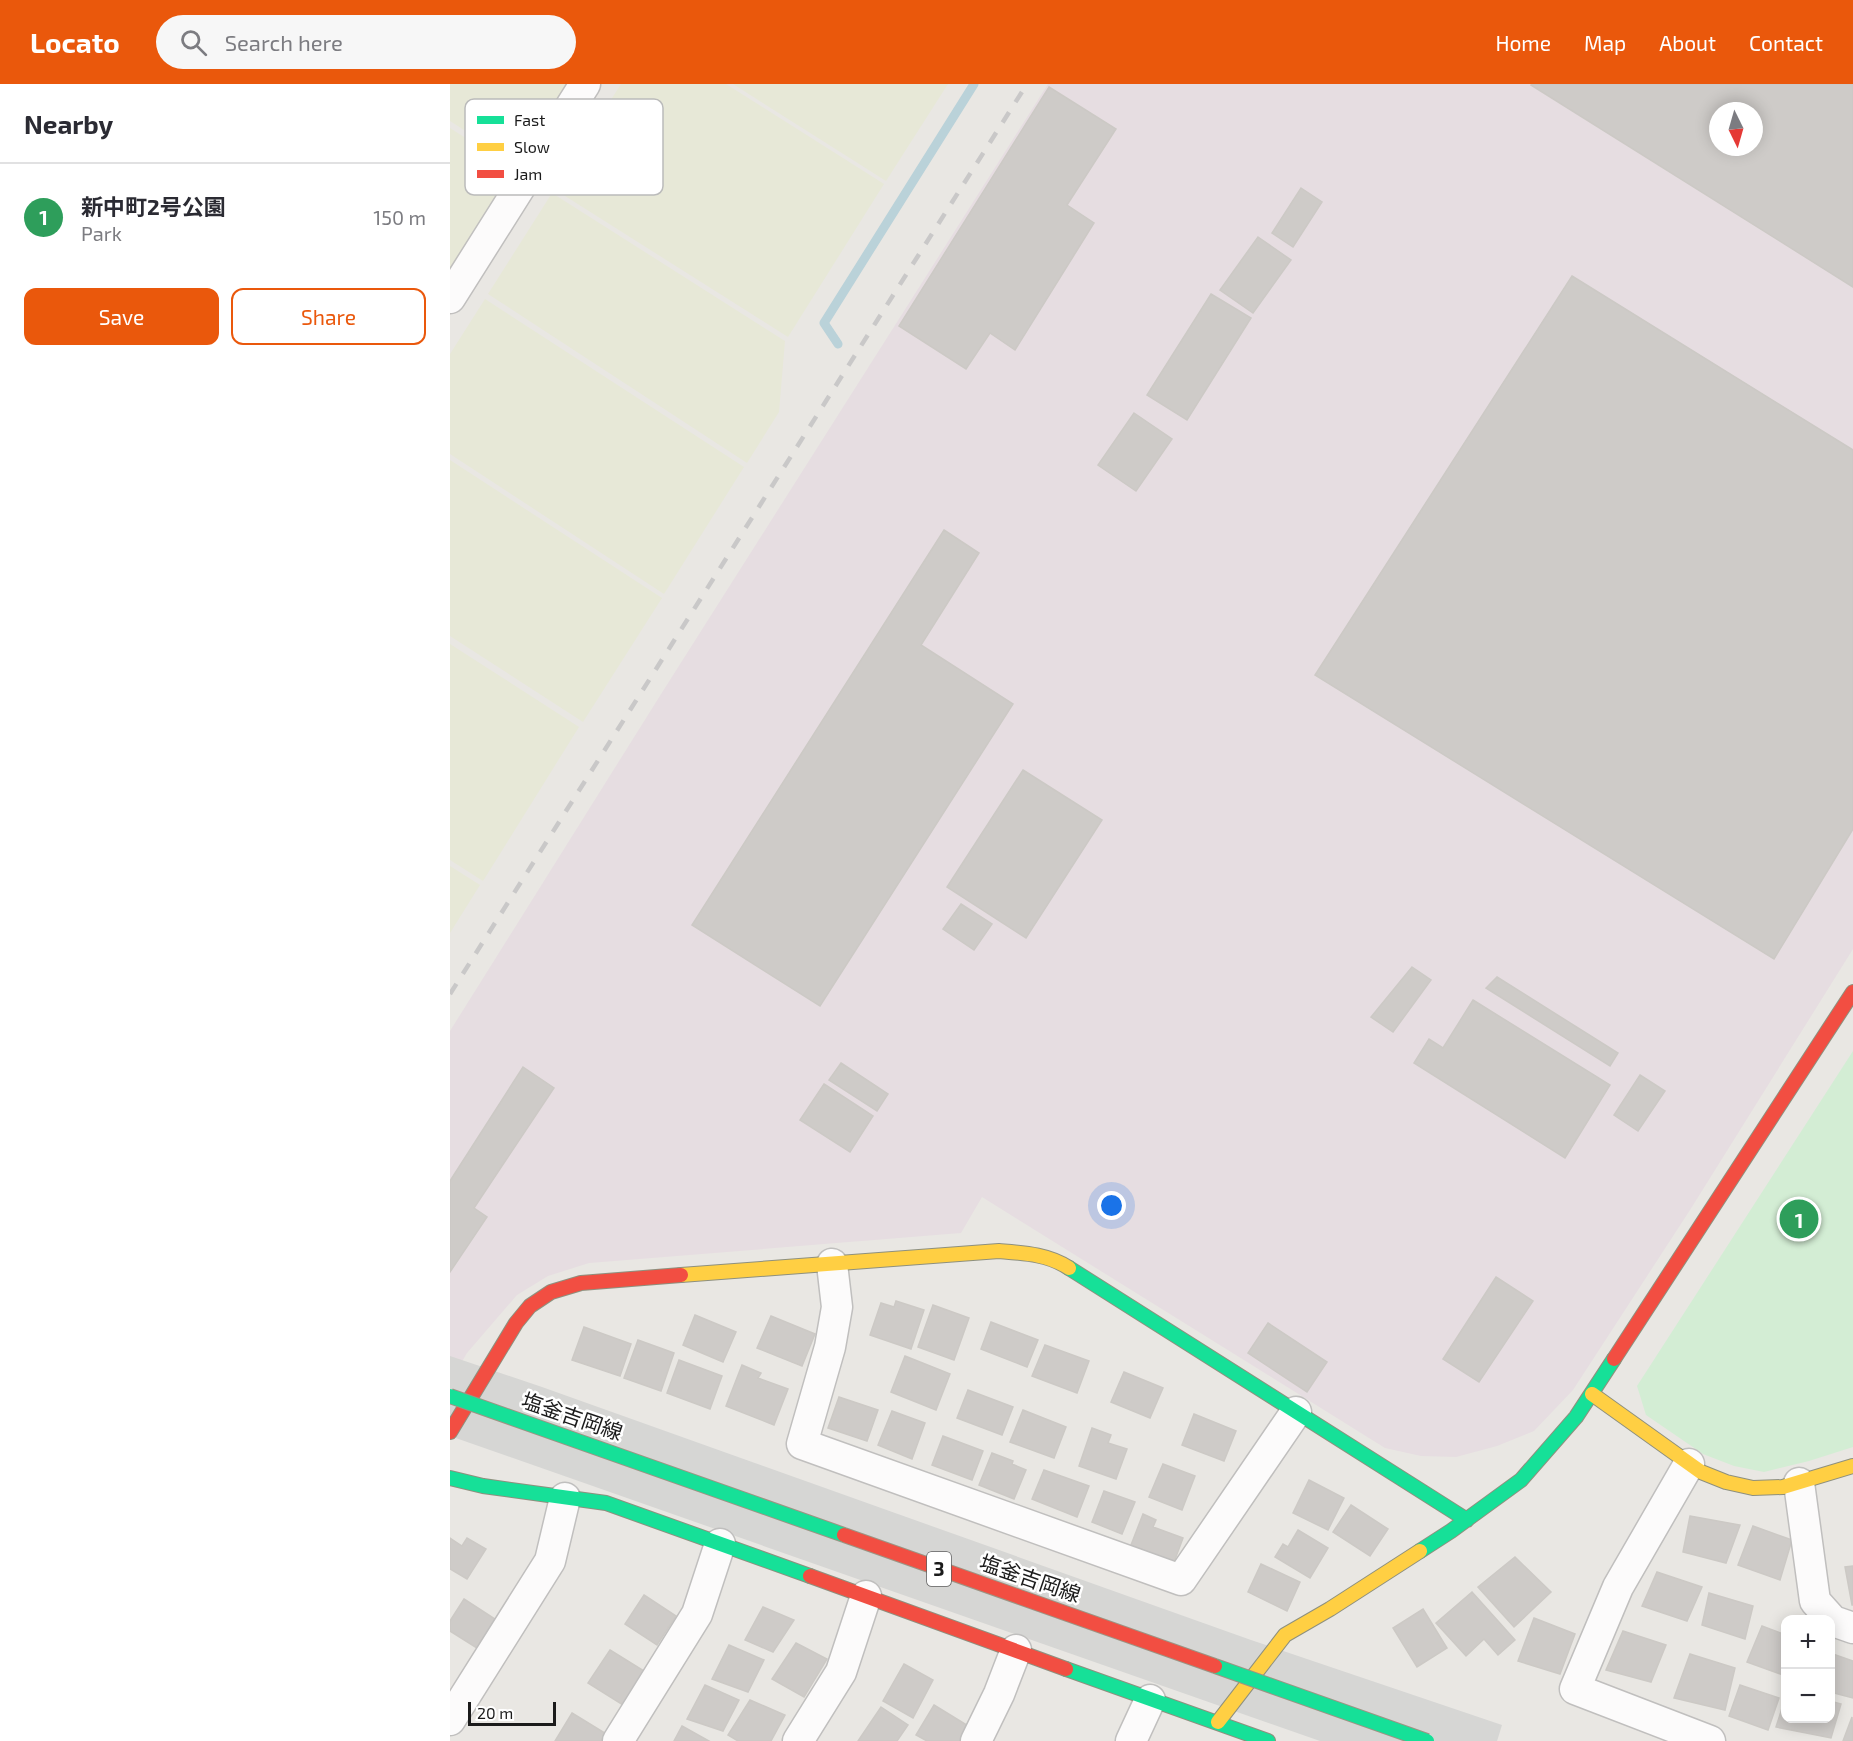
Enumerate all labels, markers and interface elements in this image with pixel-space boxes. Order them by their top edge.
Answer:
search box [156,15,576,69]
text: Locato [30,25,120,59]
icon: search [177,26,210,59]
text: Search here [225,29,343,55]
text: Home [1495,30,1551,55]
text: Map [1584,30,1626,55]
text: About [1659,30,1716,55]
text: Contact [1749,30,1823,55]
legend [465,99,663,195]
north arrow [1709,102,1763,156]
text: Nearby [24,108,113,139]
text: Fast [514,110,545,129]
text: Slow [514,137,550,156]
text: Jam [514,164,542,183]
text: 新中町2号公園 [81,193,226,219]
text: 1 [39,205,48,229]
text: 150 m [373,205,426,229]
text: Park [81,221,122,245]
button: Save [24,288,219,345]
button: Share [231,288,426,345]
your location [1097,1191,1126,1220]
pin: 1 [1780,1196,1818,1242]
street label: 塩釜吉岡線 [519,1387,626,1444]
street label: 塩釜吉岡線 [977,1549,1084,1606]
road number: 3 [927,1552,951,1586]
map controls [1781,1615,1835,1723]
button: + [1781,1615,1835,1669]
button: − [1781,1669,1835,1723]
scale bar [468,1699,556,1726]
text: 20 m [477,1703,513,1722]

